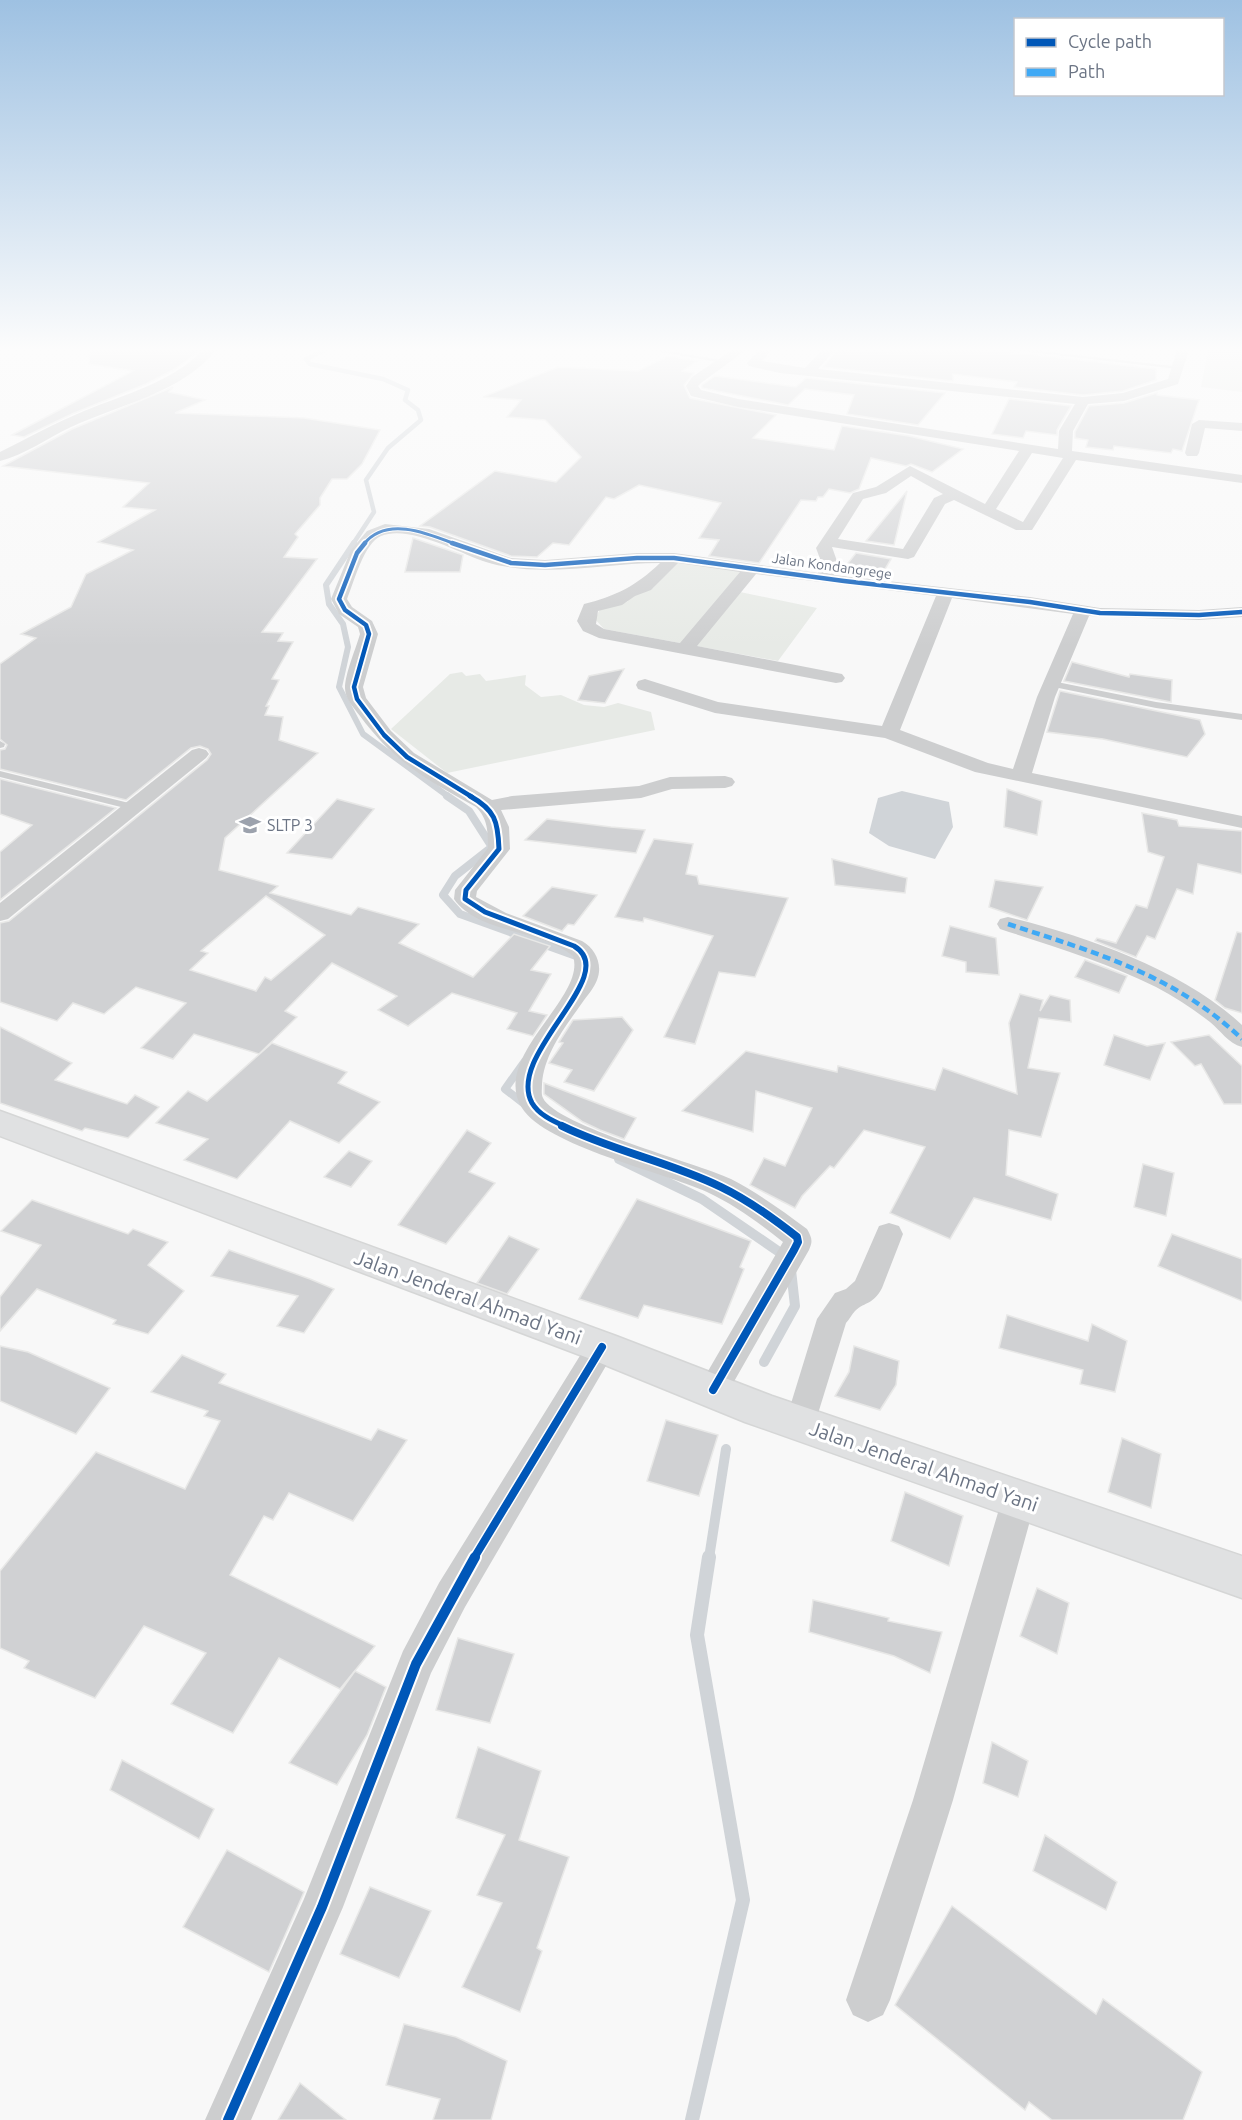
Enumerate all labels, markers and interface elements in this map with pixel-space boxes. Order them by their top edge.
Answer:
legend [1014,18,1224,96]
text: Cycle path [1068,31,1152,51]
text: Path [1068,61,1105,81]
street label: Jalan Kondangrege [771,550,893,582]
school or university icon: SLTP 3 [238,813,262,837]
place label: SLTP 3 [267,816,313,834]
street label: Jalan Jenderal Ahmad Yani [351,1245,585,1349]
street label: Jalan Jenderal Ahmad Yani [807,1416,1041,1516]

